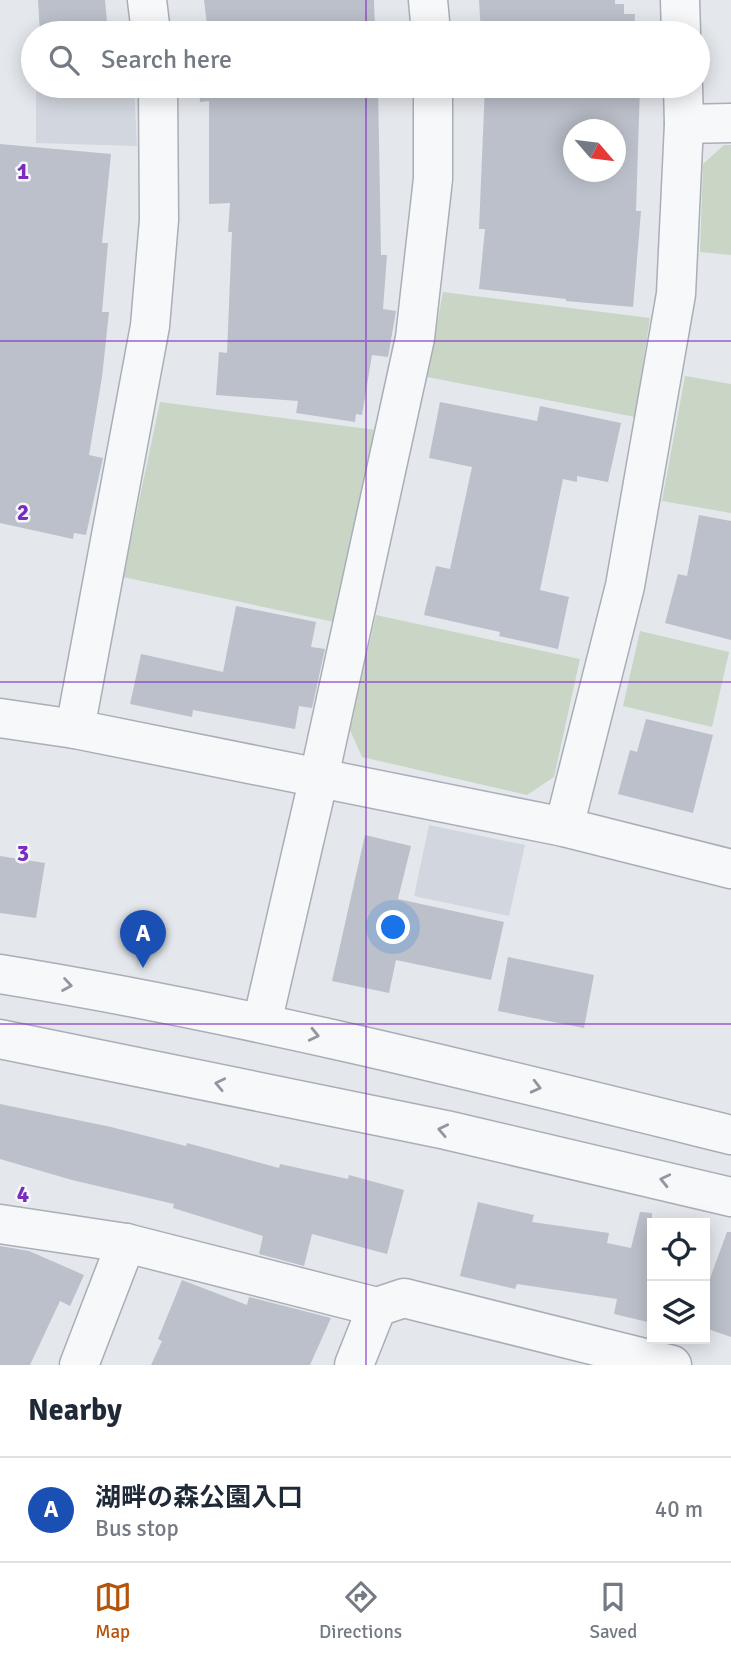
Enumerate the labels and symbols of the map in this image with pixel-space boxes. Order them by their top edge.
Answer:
north arrow [563,119,626,182]
text: 1 [17,157,29,186]
text: 2 [17,498,29,527]
text: 3 [17,839,29,868]
pin: A [120,910,166,968]
your location [376,910,410,944]
one-way arrow [61,977,73,992]
one-way arrow [308,1027,320,1041]
one-way arrow [214,1078,226,1093]
one-way arrow [530,1079,542,1093]
one-way arrow [437,1123,449,1138]
one-way arrow [659,1174,671,1188]
text: 4 [17,1180,29,1209]

